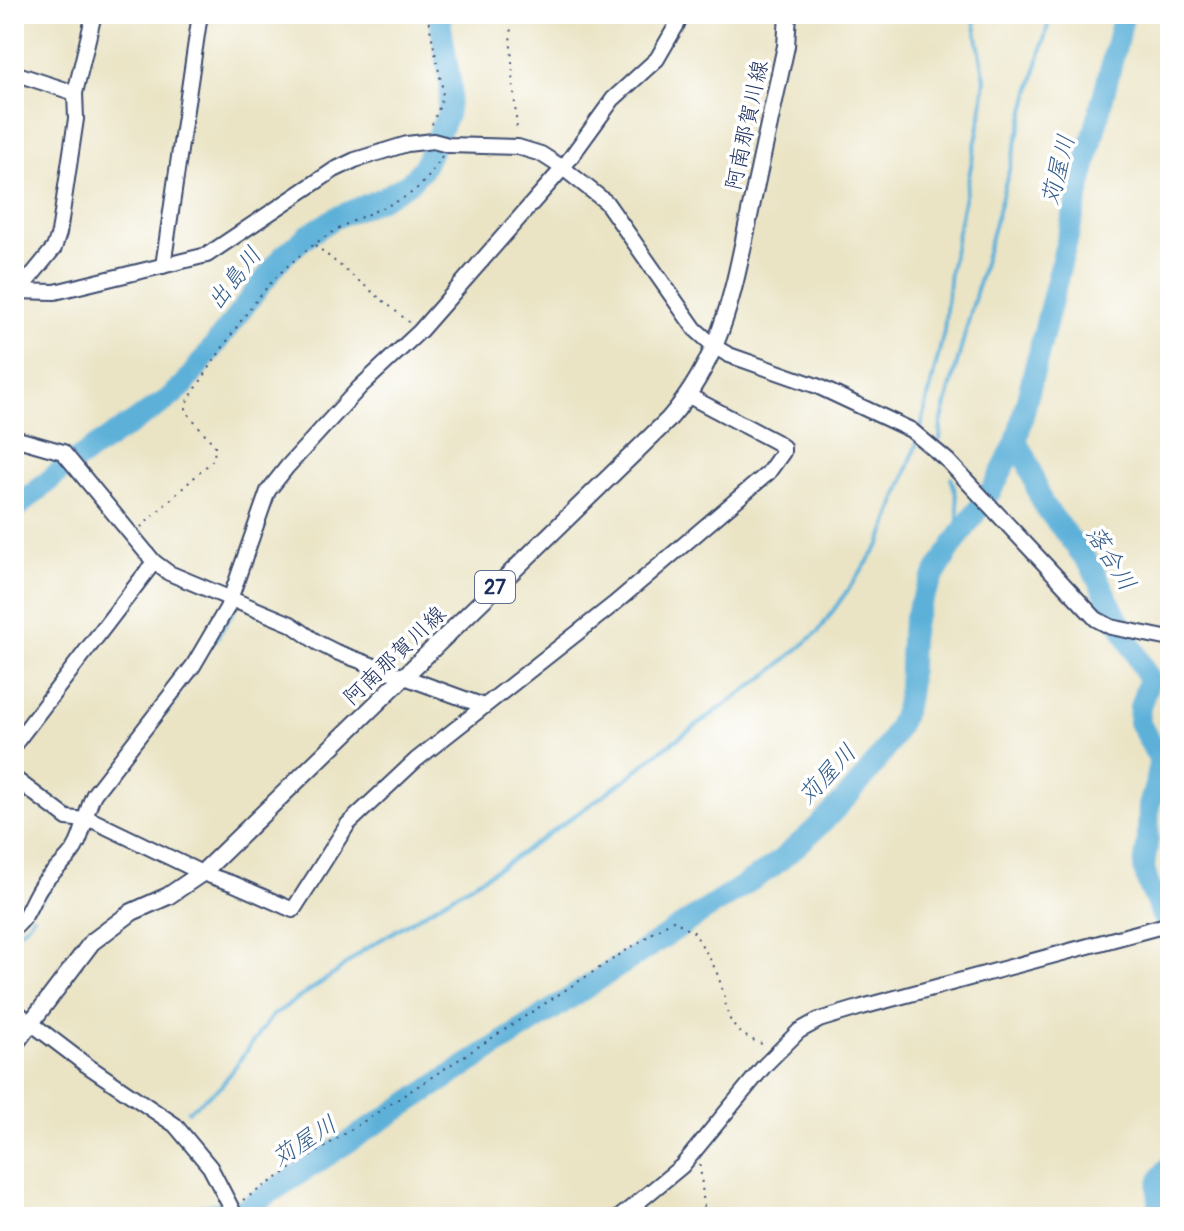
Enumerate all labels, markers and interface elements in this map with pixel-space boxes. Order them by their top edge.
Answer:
street label: 阿南那賀川線 [720,58,774,193]
water label: 苅屋川 [1036,132,1081,209]
water label: 出島川 [201,241,268,316]
water label: 落合川 [1079,520,1142,596]
road number: 27 [475,571,515,603]
street label: 阿南那賀川線 [337,600,452,712]
water label: 苅屋川 [792,738,863,811]
water label: 苅屋川 [266,1110,342,1173]

